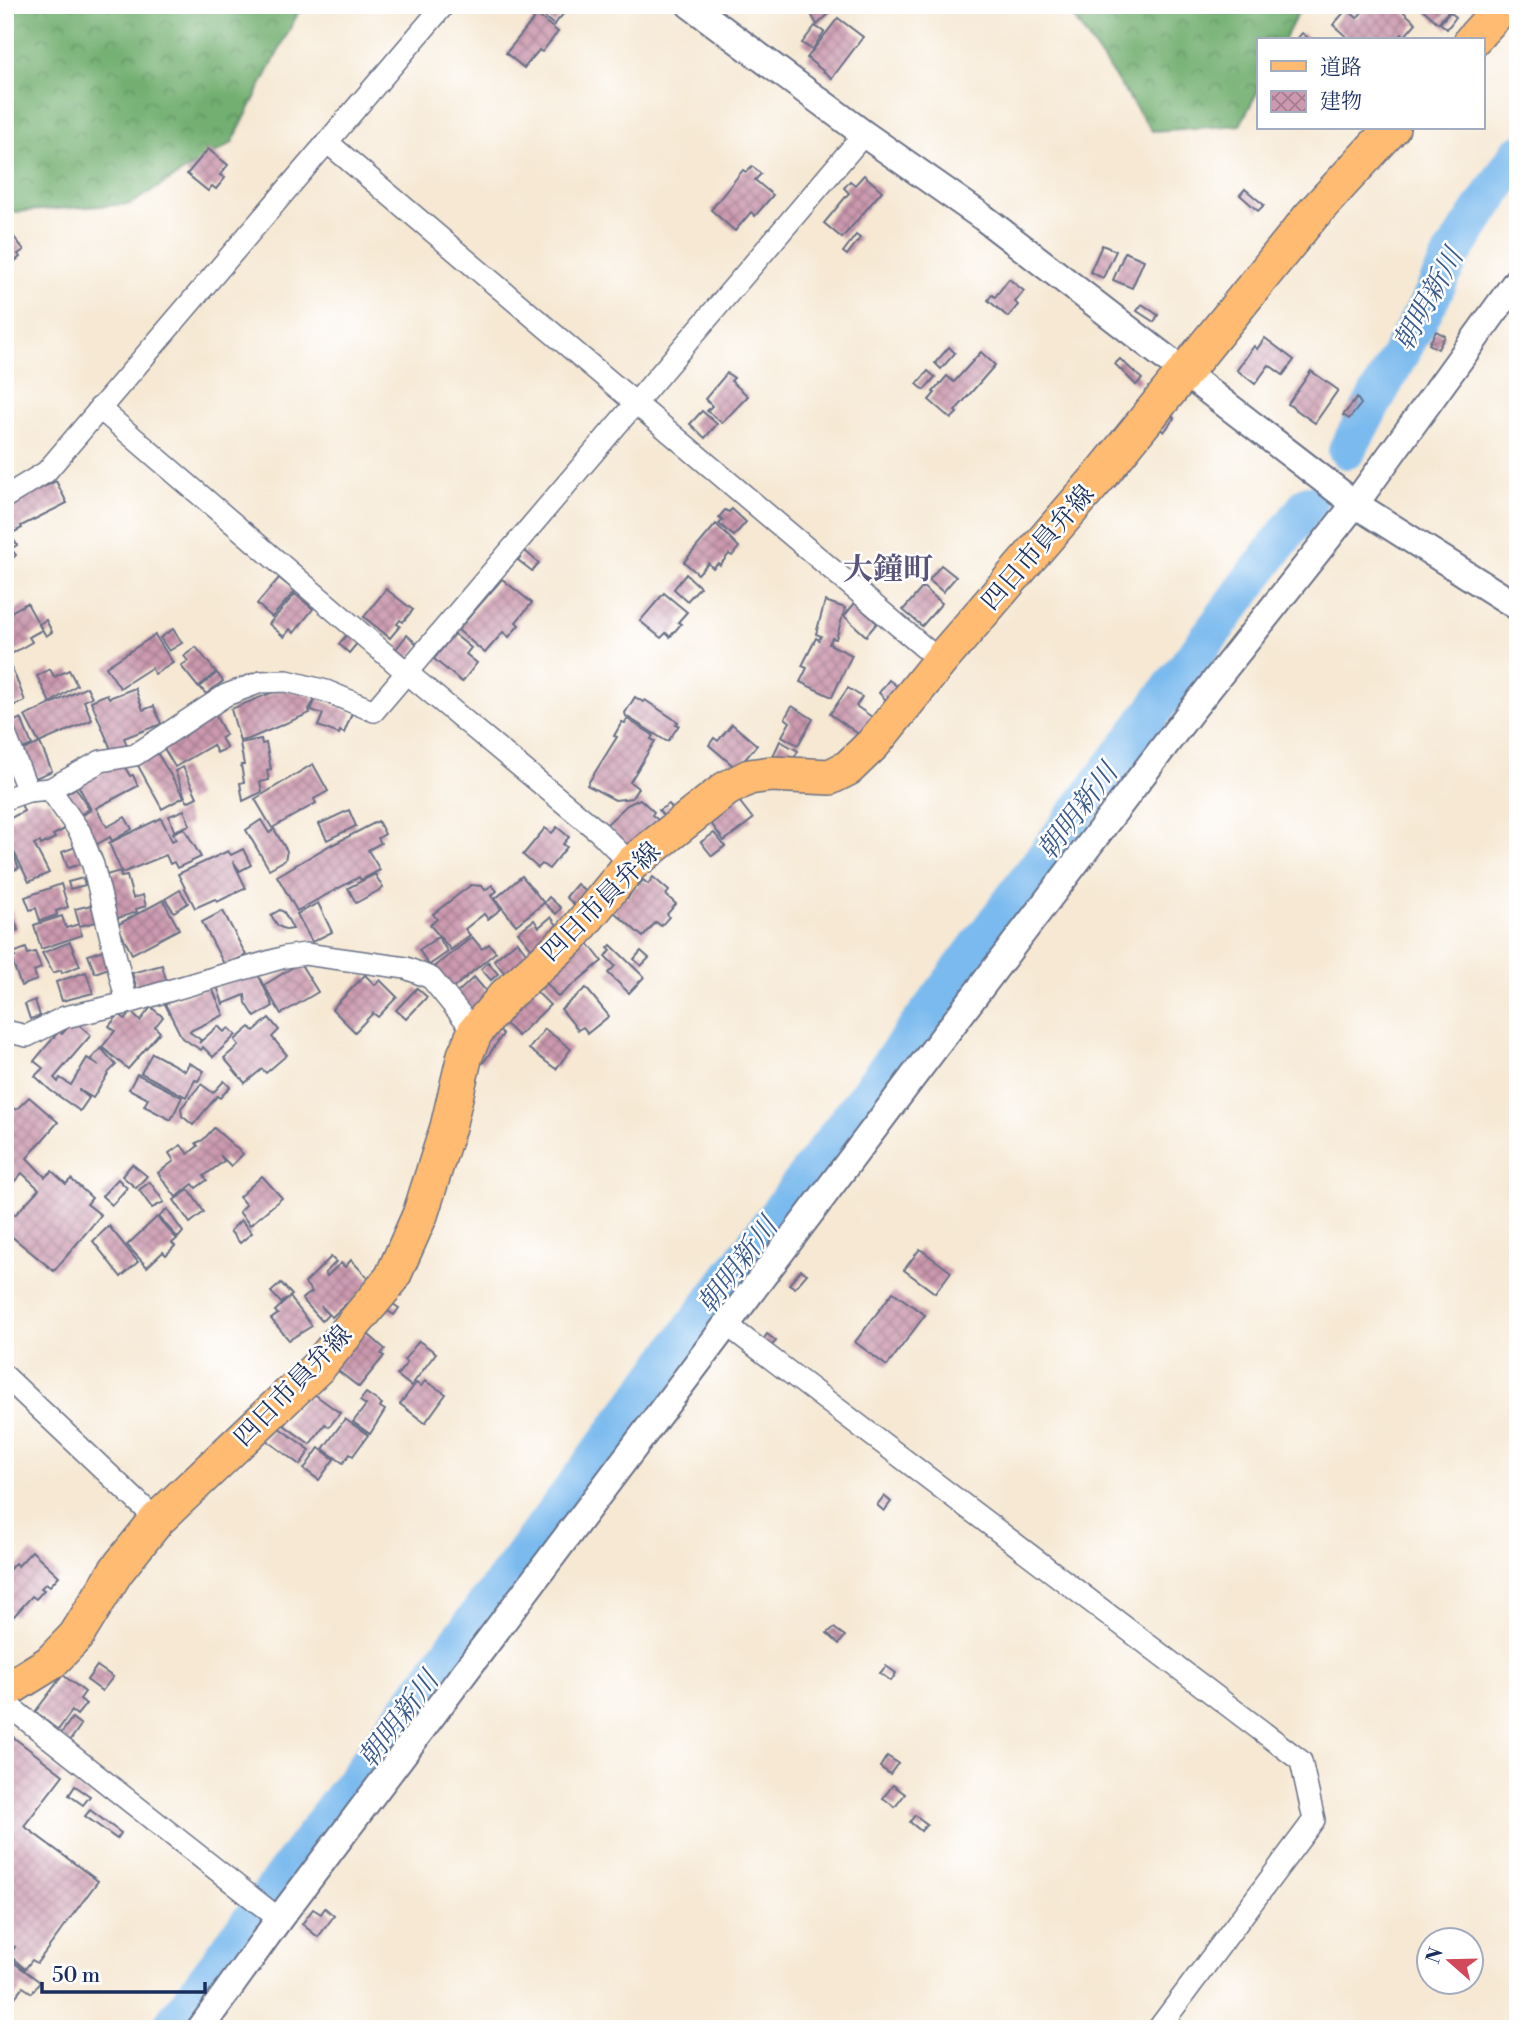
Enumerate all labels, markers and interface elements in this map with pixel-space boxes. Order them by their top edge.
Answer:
legend [1257,38,1484,130]
text: 道路 [1320,55,1362,81]
text: 建物 [1320,89,1362,115]
water label: 朝明新川 [1387,240,1473,357]
street label: 四日市員弁線 [975,479,1101,617]
district label: 大鐘町 [843,551,933,589]
water label: 朝明新川 [1030,754,1127,867]
street label: 四日市員弁線 [535,836,667,968]
water label: 朝明新川 [690,1208,787,1321]
street label: 四日市員弁線 [227,1319,359,1453]
water label: 朝明新川 [351,1662,448,1775]
north arrow [1414,1926,1484,1996]
text: N [1421,1944,1449,1967]
scale bar [42,1950,205,1994]
text: 50 m [52,1963,100,1989]

